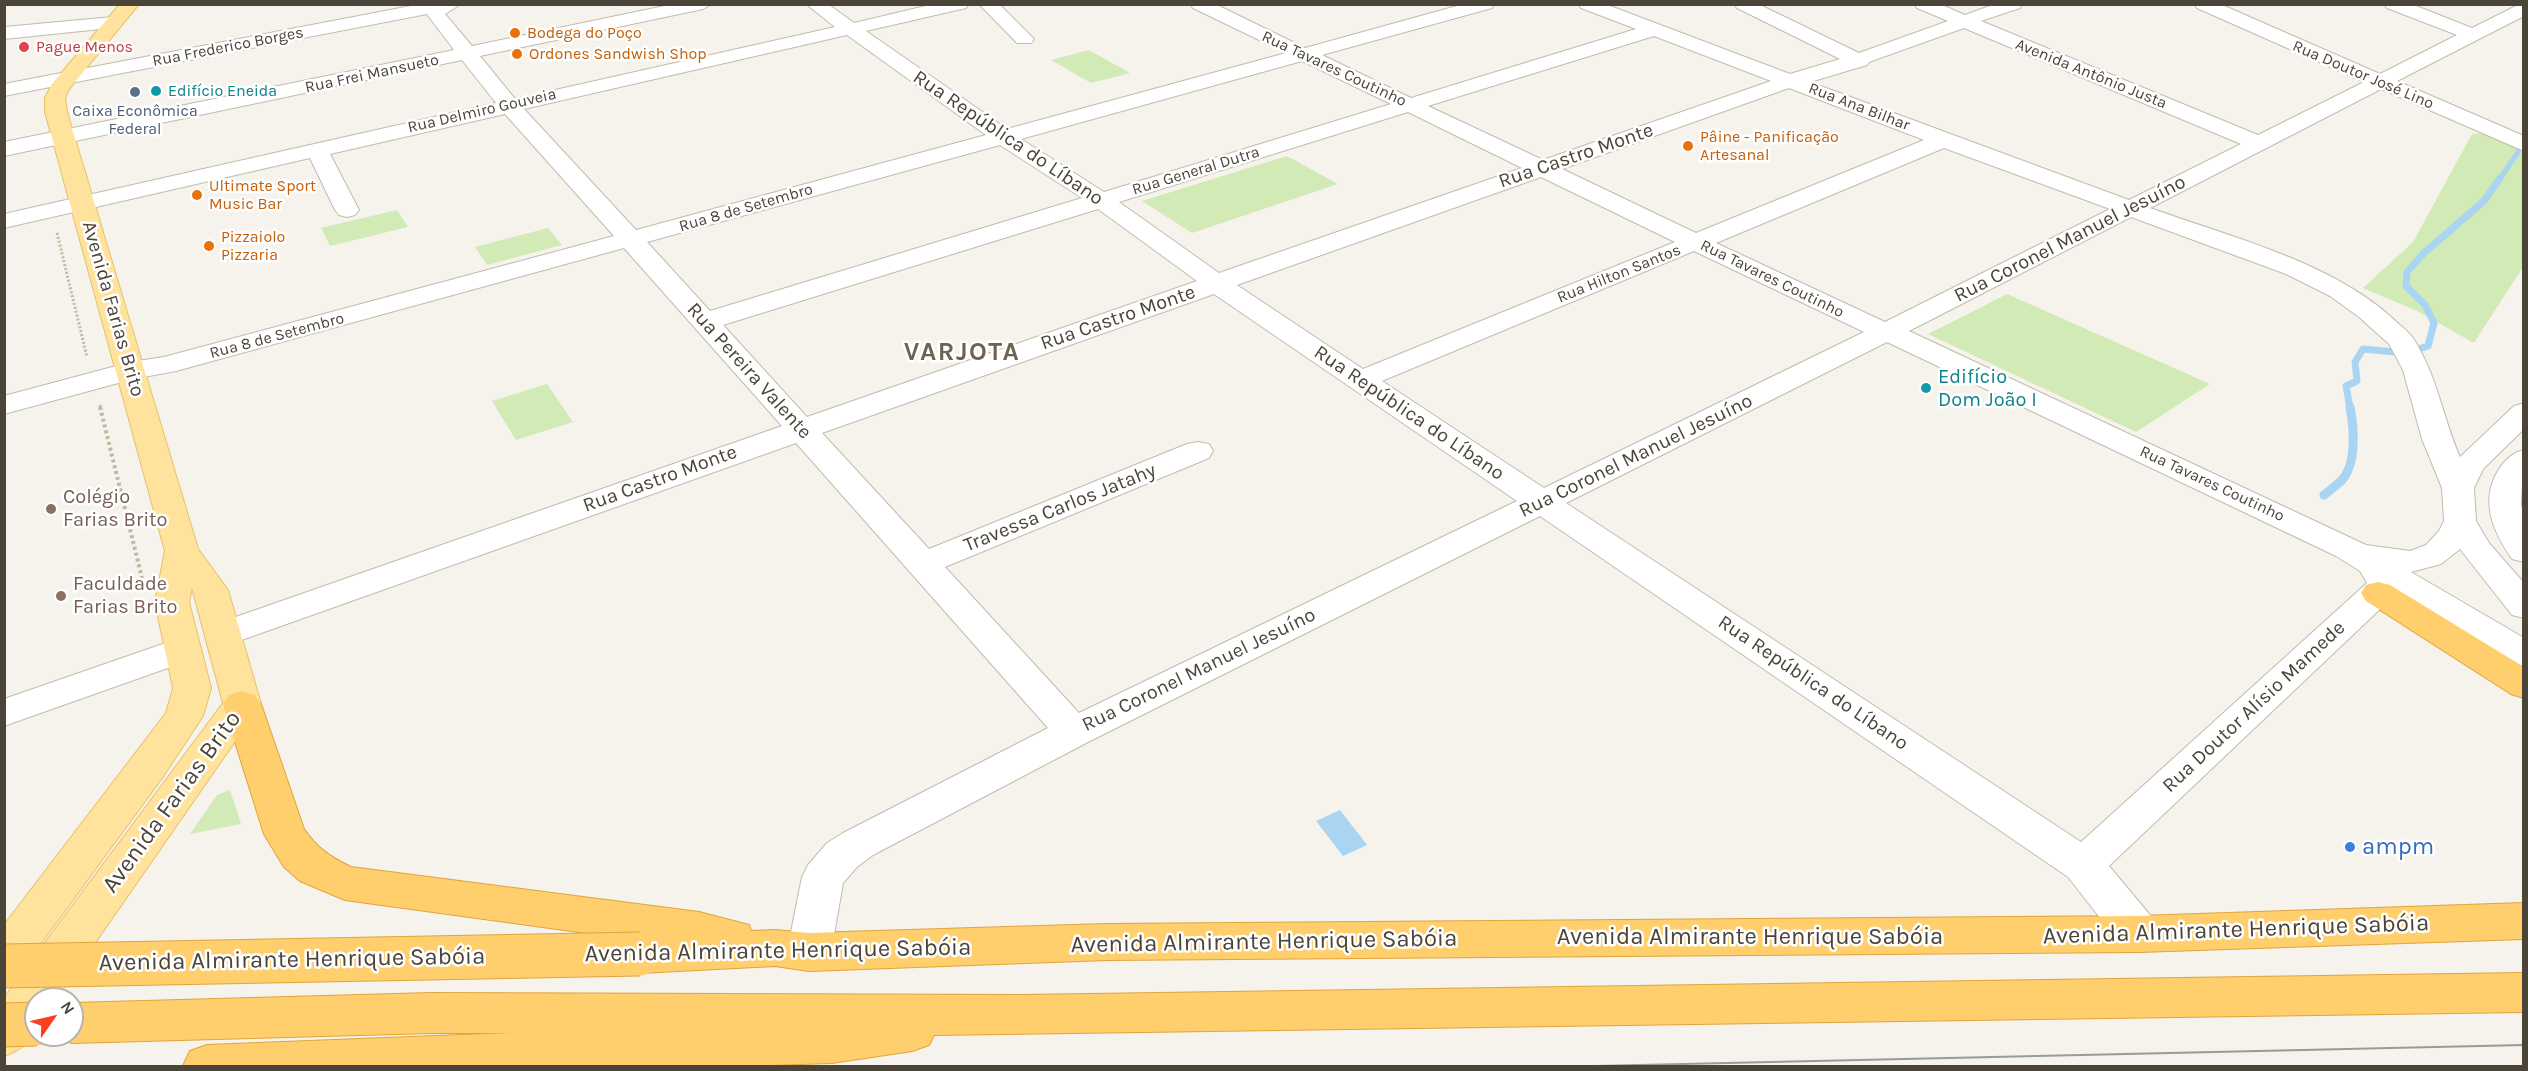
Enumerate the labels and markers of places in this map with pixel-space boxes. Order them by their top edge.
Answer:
place label: Bodega do Poço [527,23,642,43]
marker: Bodega do Poço [508,26,522,40]
place label: Pague Menos [36,37,133,57]
marker: Pague Menos [17,40,31,54]
place label: Ordones Sandwish Shop [529,44,707,64]
marker: Ordones Sandwish Shop [510,47,524,61]
place label: Edifício Eneida [168,81,277,101]
marker: Edifício Eneida [149,84,163,98]
marker: Caixa Econômica Federal [128,85,142,99]
place label: Caixa Econômica Federal [72,101,198,139]
place label: Pâine - Panificação Artesanal [1700,127,1839,165]
marker: Pâine - Panificação Artesanal [1681,139,1695,153]
place label: Ultimate Sport Music Bar [209,176,316,214]
marker: Ultimate Sport Music Bar [190,188,204,202]
place label: Pizzaiolo Pizzaria [221,227,285,265]
marker: Pizzaiolo Pizzaria [202,239,216,253]
place label: Edifício Dom João I [1938,365,2037,412]
marker: Edifício Dom João I [1919,381,1933,395]
place label: Colégio Farias Brito [63,485,168,532]
marker: Colégio Farias Brito [44,502,58,516]
place label: Faculdade Farias Brito [73,572,178,619]
marker: Faculdade Farias Brito [54,589,68,603]
place label: ampm [2362,833,2434,861]
marker: ampm [2343,840,2357,854]

